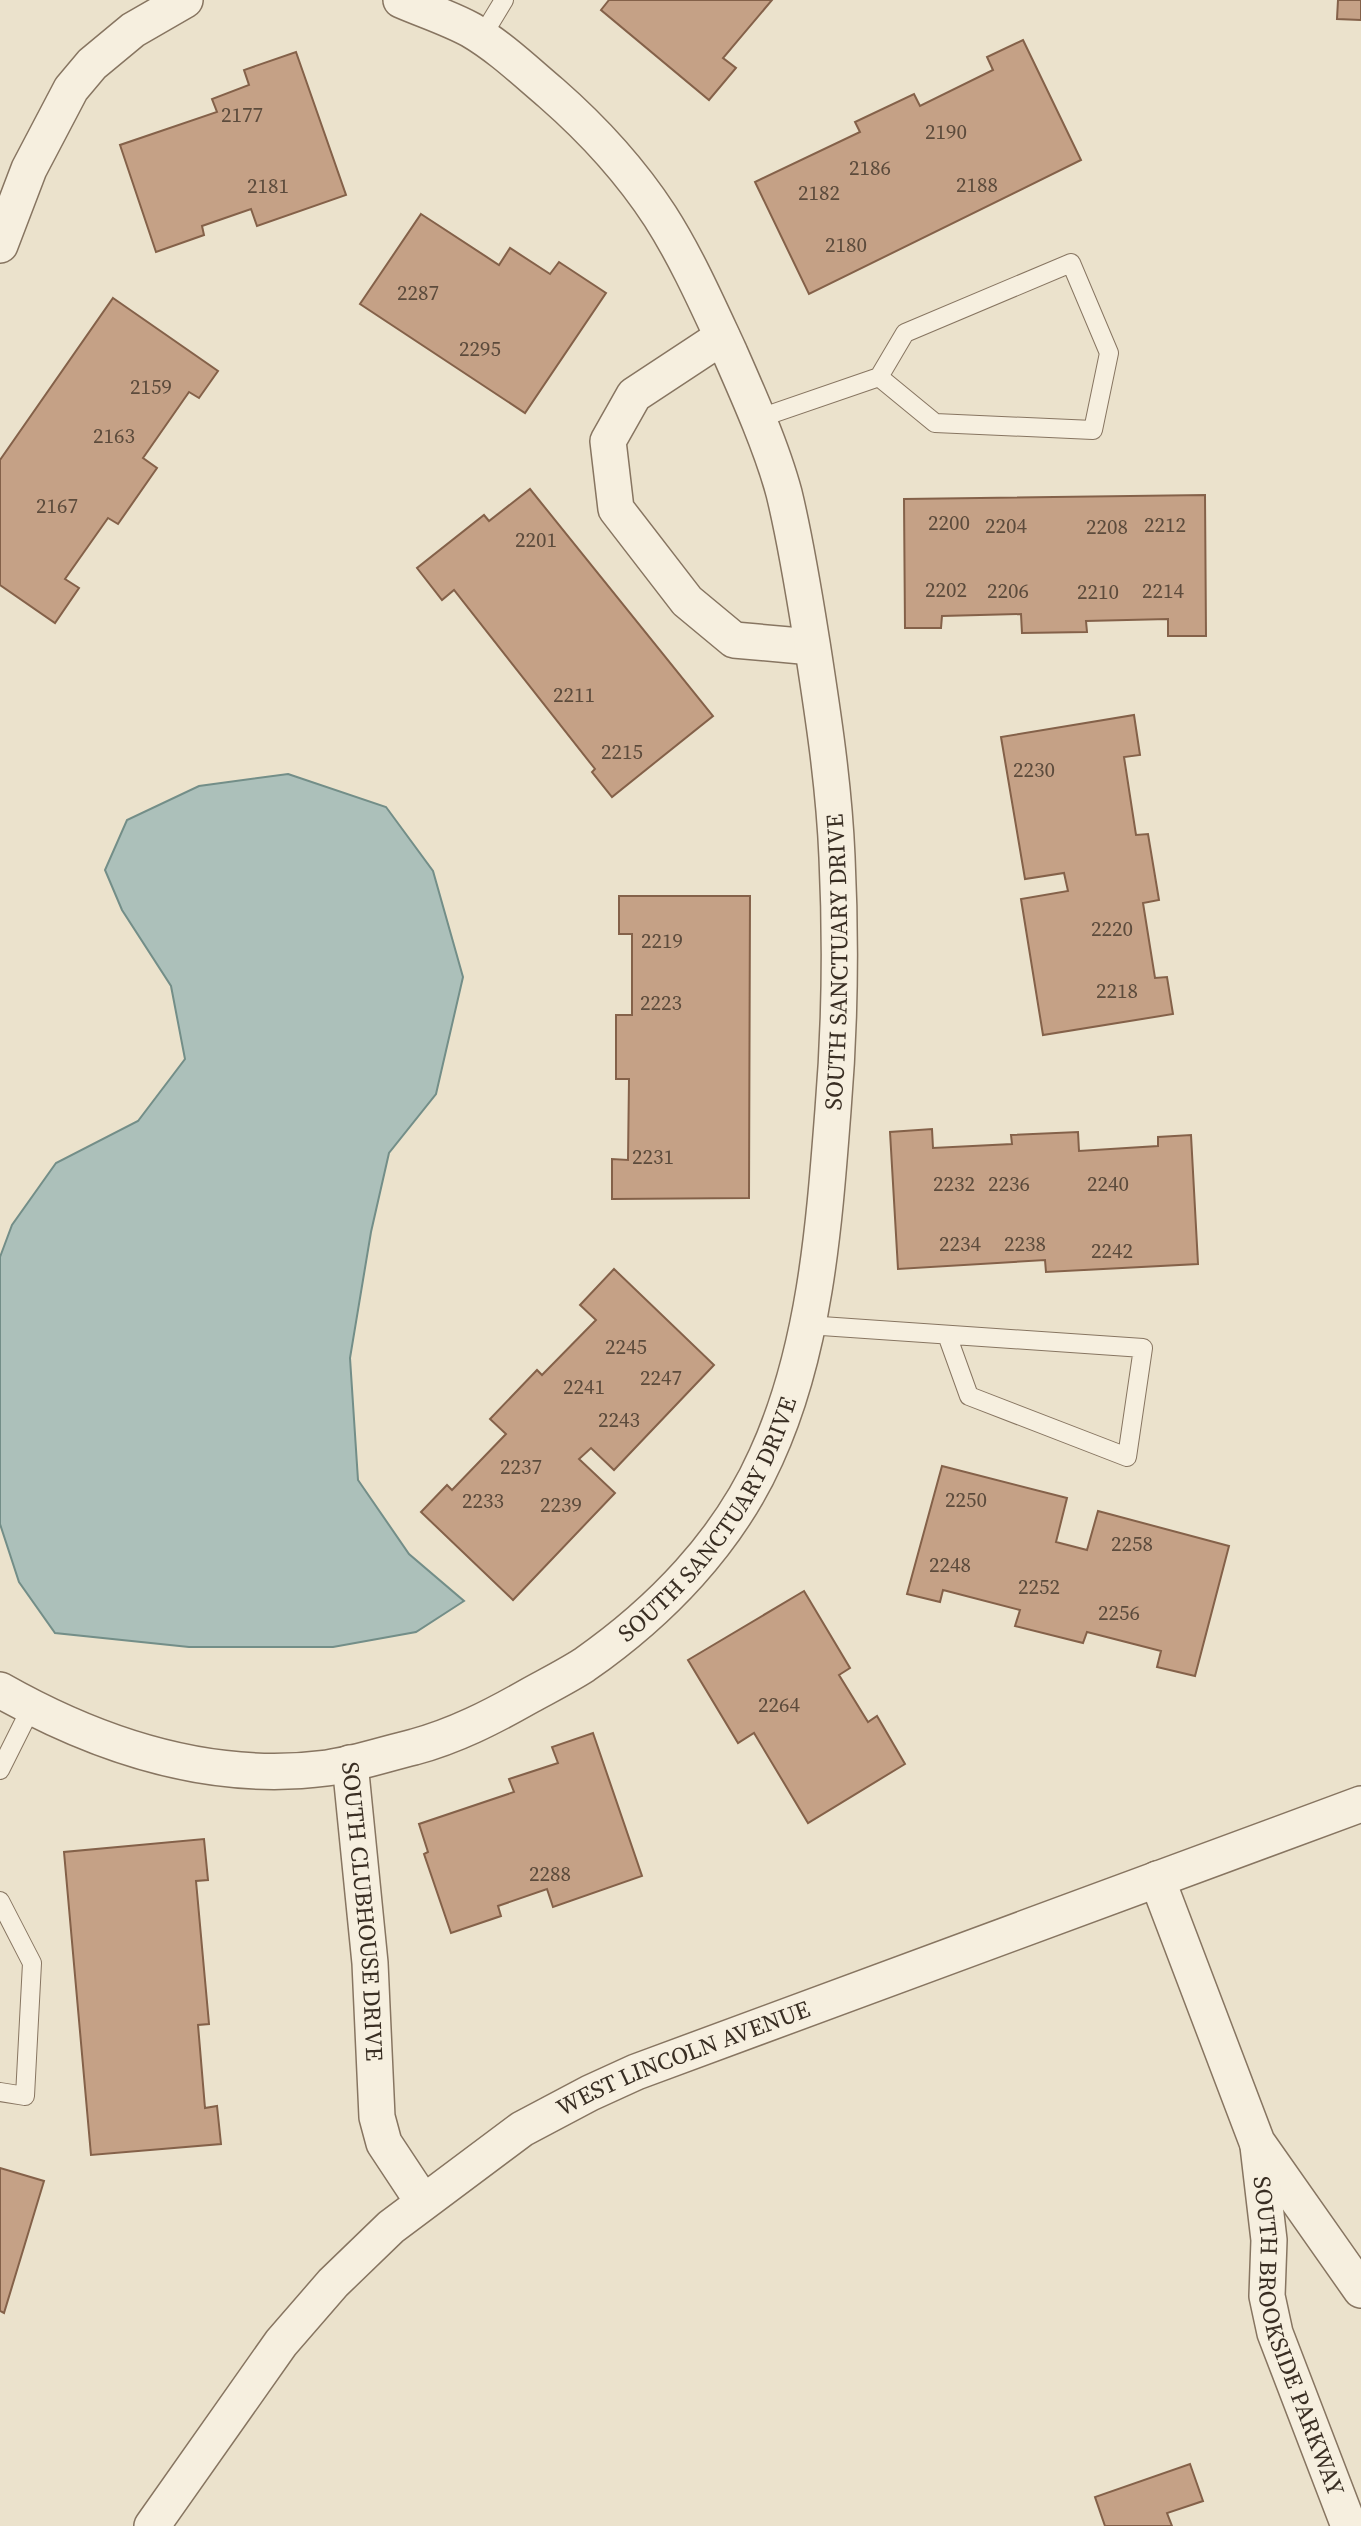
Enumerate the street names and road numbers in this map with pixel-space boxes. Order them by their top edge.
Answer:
street label: SOUTH SANCTUARY DRIVE [816,813,855,1111]
street label: SOUTH SANCTUARY DRIVE [611,1392,804,1649]
street label: SOUTH CLUBHOUSE DRIVE [334,1760,391,2062]
street label: WEST LINCOLN AVENUE [550,1992,814,2124]
street label: SOUTH BROOKSIDE PARKWAY [1246,2174,1353,2500]

